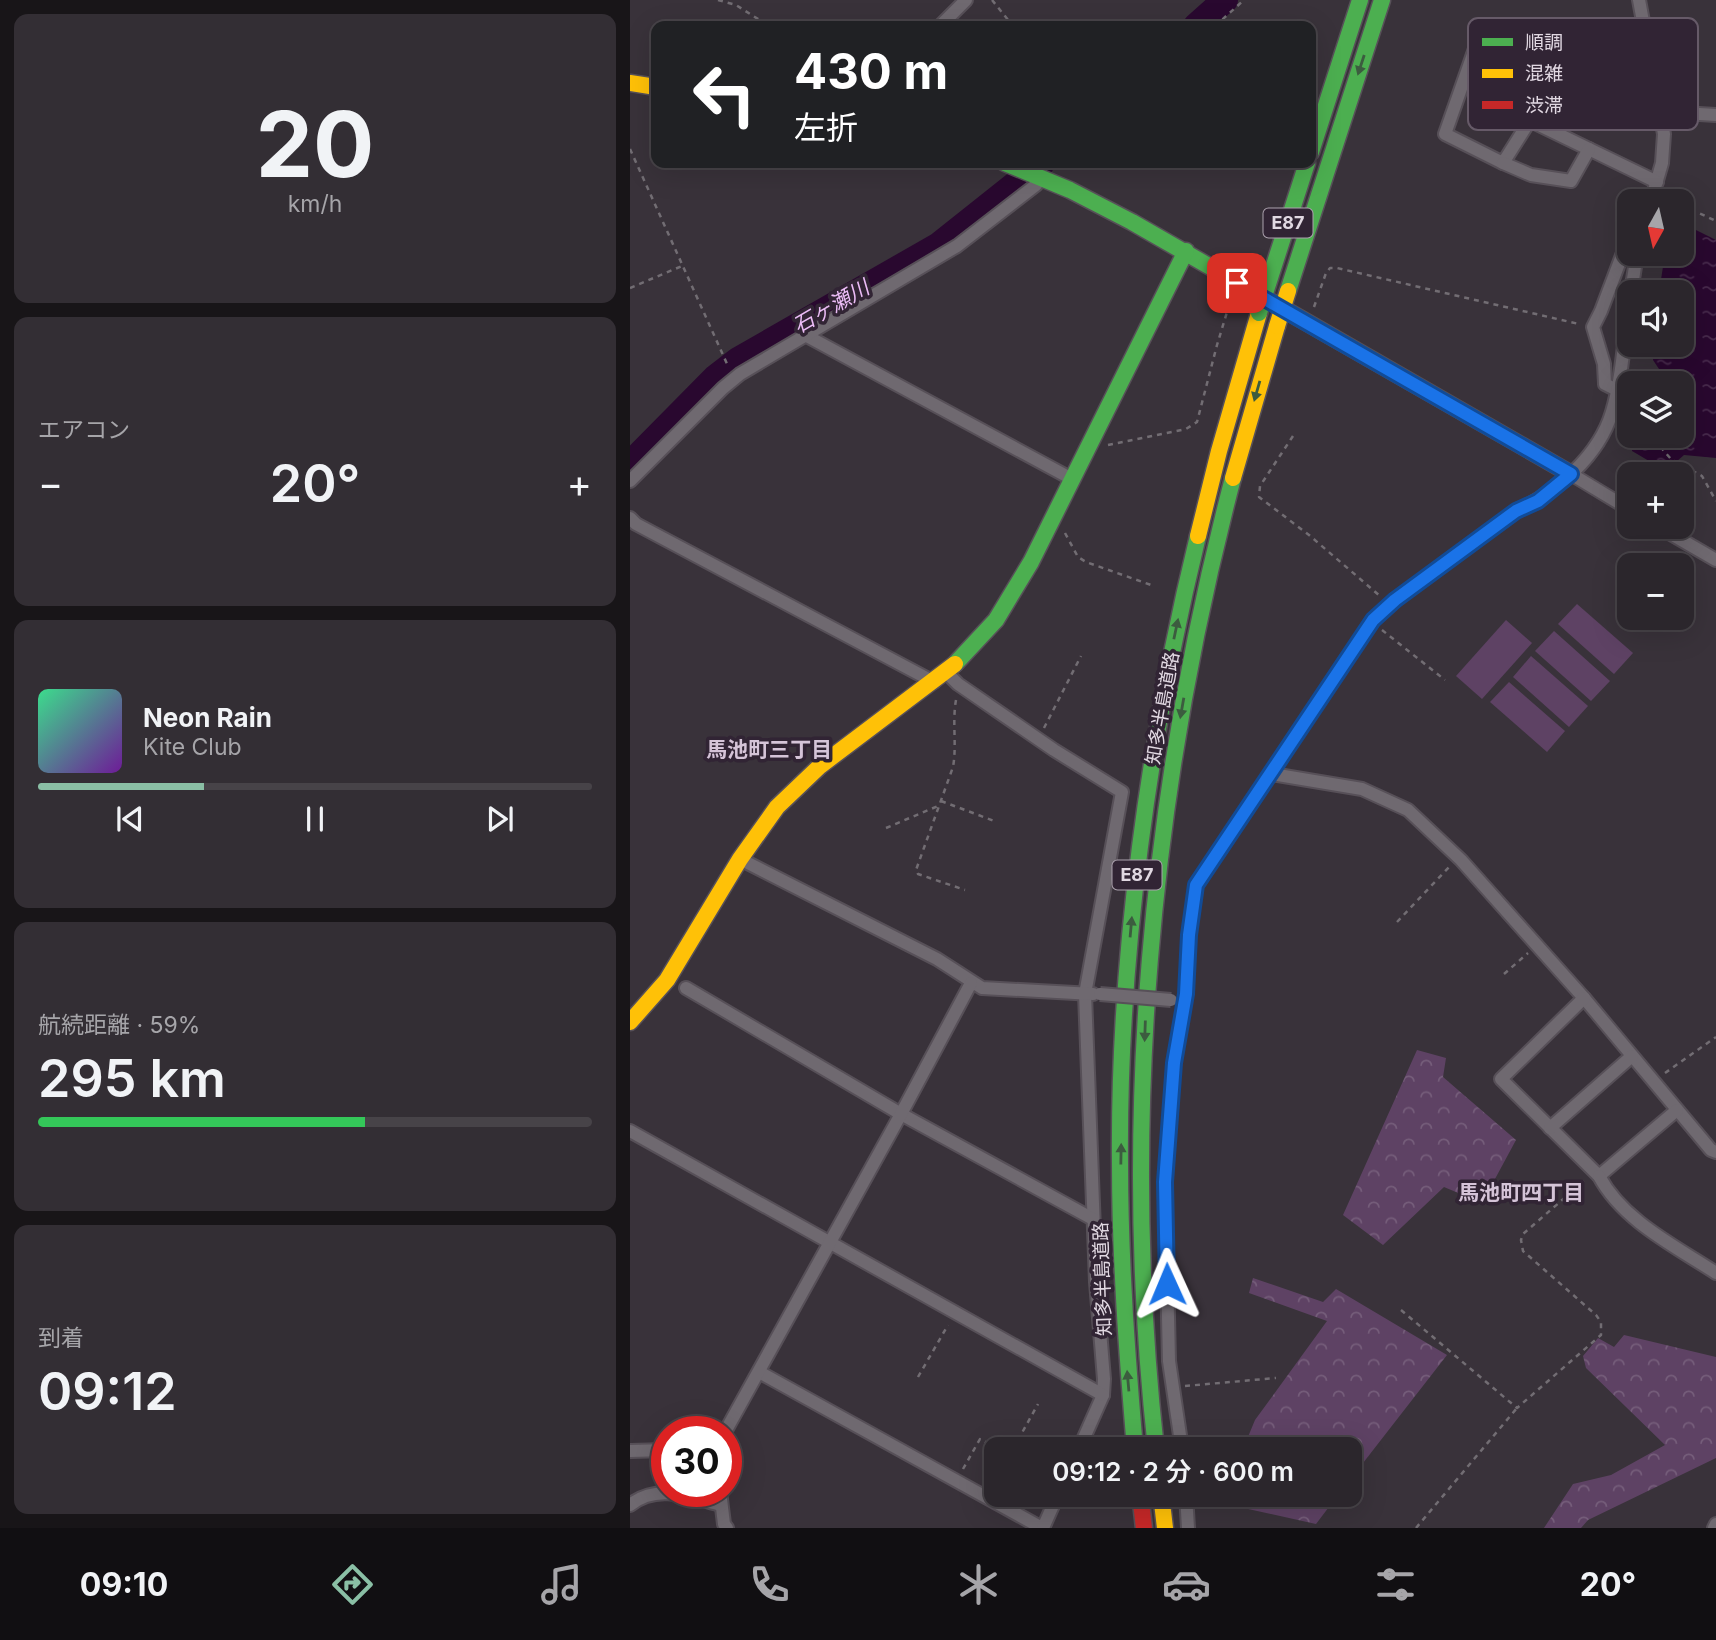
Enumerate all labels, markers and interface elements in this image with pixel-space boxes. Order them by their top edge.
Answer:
legend [1468,18,1698,130]
text: 順調 [1525,31,1563,54]
text: 430 m [794,42,948,101]
icon: left [679,49,770,140]
one-way arrow [1355,55,1366,76]
text: 混雑 [1525,62,1563,85]
text: 20 [256,89,374,199]
text: 渋滞 [1525,94,1563,117]
text: 左折 [794,108,858,147]
north arrow [1617,189,1694,266]
map controls [1617,189,1694,630]
text: km/h [288,190,342,218]
road number: E87 [1264,208,1312,238]
pin [1207,253,1267,313]
icon: arrive [1218,264,1256,302]
water label: 石ヶ瀬川 [788,274,875,338]
button: sound [1617,280,1694,357]
button: layers [1617,371,1694,448]
one-way arrow [1252,381,1262,402]
text: エアコン [38,416,130,444]
text: 20° [270,452,360,515]
text: − [38,460,63,506]
text: + [567,460,592,506]
button: + [1617,462,1694,539]
button: − [1617,553,1694,630]
one-way arrow [1171,618,1182,640]
street label: 知多半島道路 [1141,650,1184,766]
one-way arrow [1176,697,1187,719]
text: Neon Rain [143,702,272,733]
text: Kite Club [143,733,242,761]
district label: 馬池町三丁目 [706,737,832,762]
icon: previous [111,800,149,838]
icon: pause [296,800,334,838]
icon: next [481,800,519,838]
road number: E87 [1112,860,1162,890]
one-way arrow [1126,915,1137,937]
text: 航続距離 · 59% [38,1011,200,1039]
one-way arrow [1139,1020,1150,1042]
text: 295 km [38,1047,226,1110]
one-way arrow [1115,1143,1127,1165]
district label: 馬池町四丁目 [1458,1180,1584,1205]
street label: 知多半島道路 [1089,1222,1116,1336]
position arrow [1130,1247,1204,1321]
text: 到着 [38,1324,84,1352]
text: 09:12 [38,1360,177,1423]
one-way arrow [1123,1370,1134,1392]
speed limit sign: 30 [651,1416,742,1507]
text: 09:12 · 2 分 · 600 m [1052,1456,1294,1487]
icon: directions [328,1560,377,1609]
icon: music [537,1560,586,1609]
icon: phone [745,1560,794,1609]
icon: climate [954,1560,1003,1609]
icon: car [1162,1560,1211,1609]
icon: filters [1371,1560,1420,1609]
text: 09:10 [80,1565,168,1604]
text: 20° [1580,1565,1636,1604]

